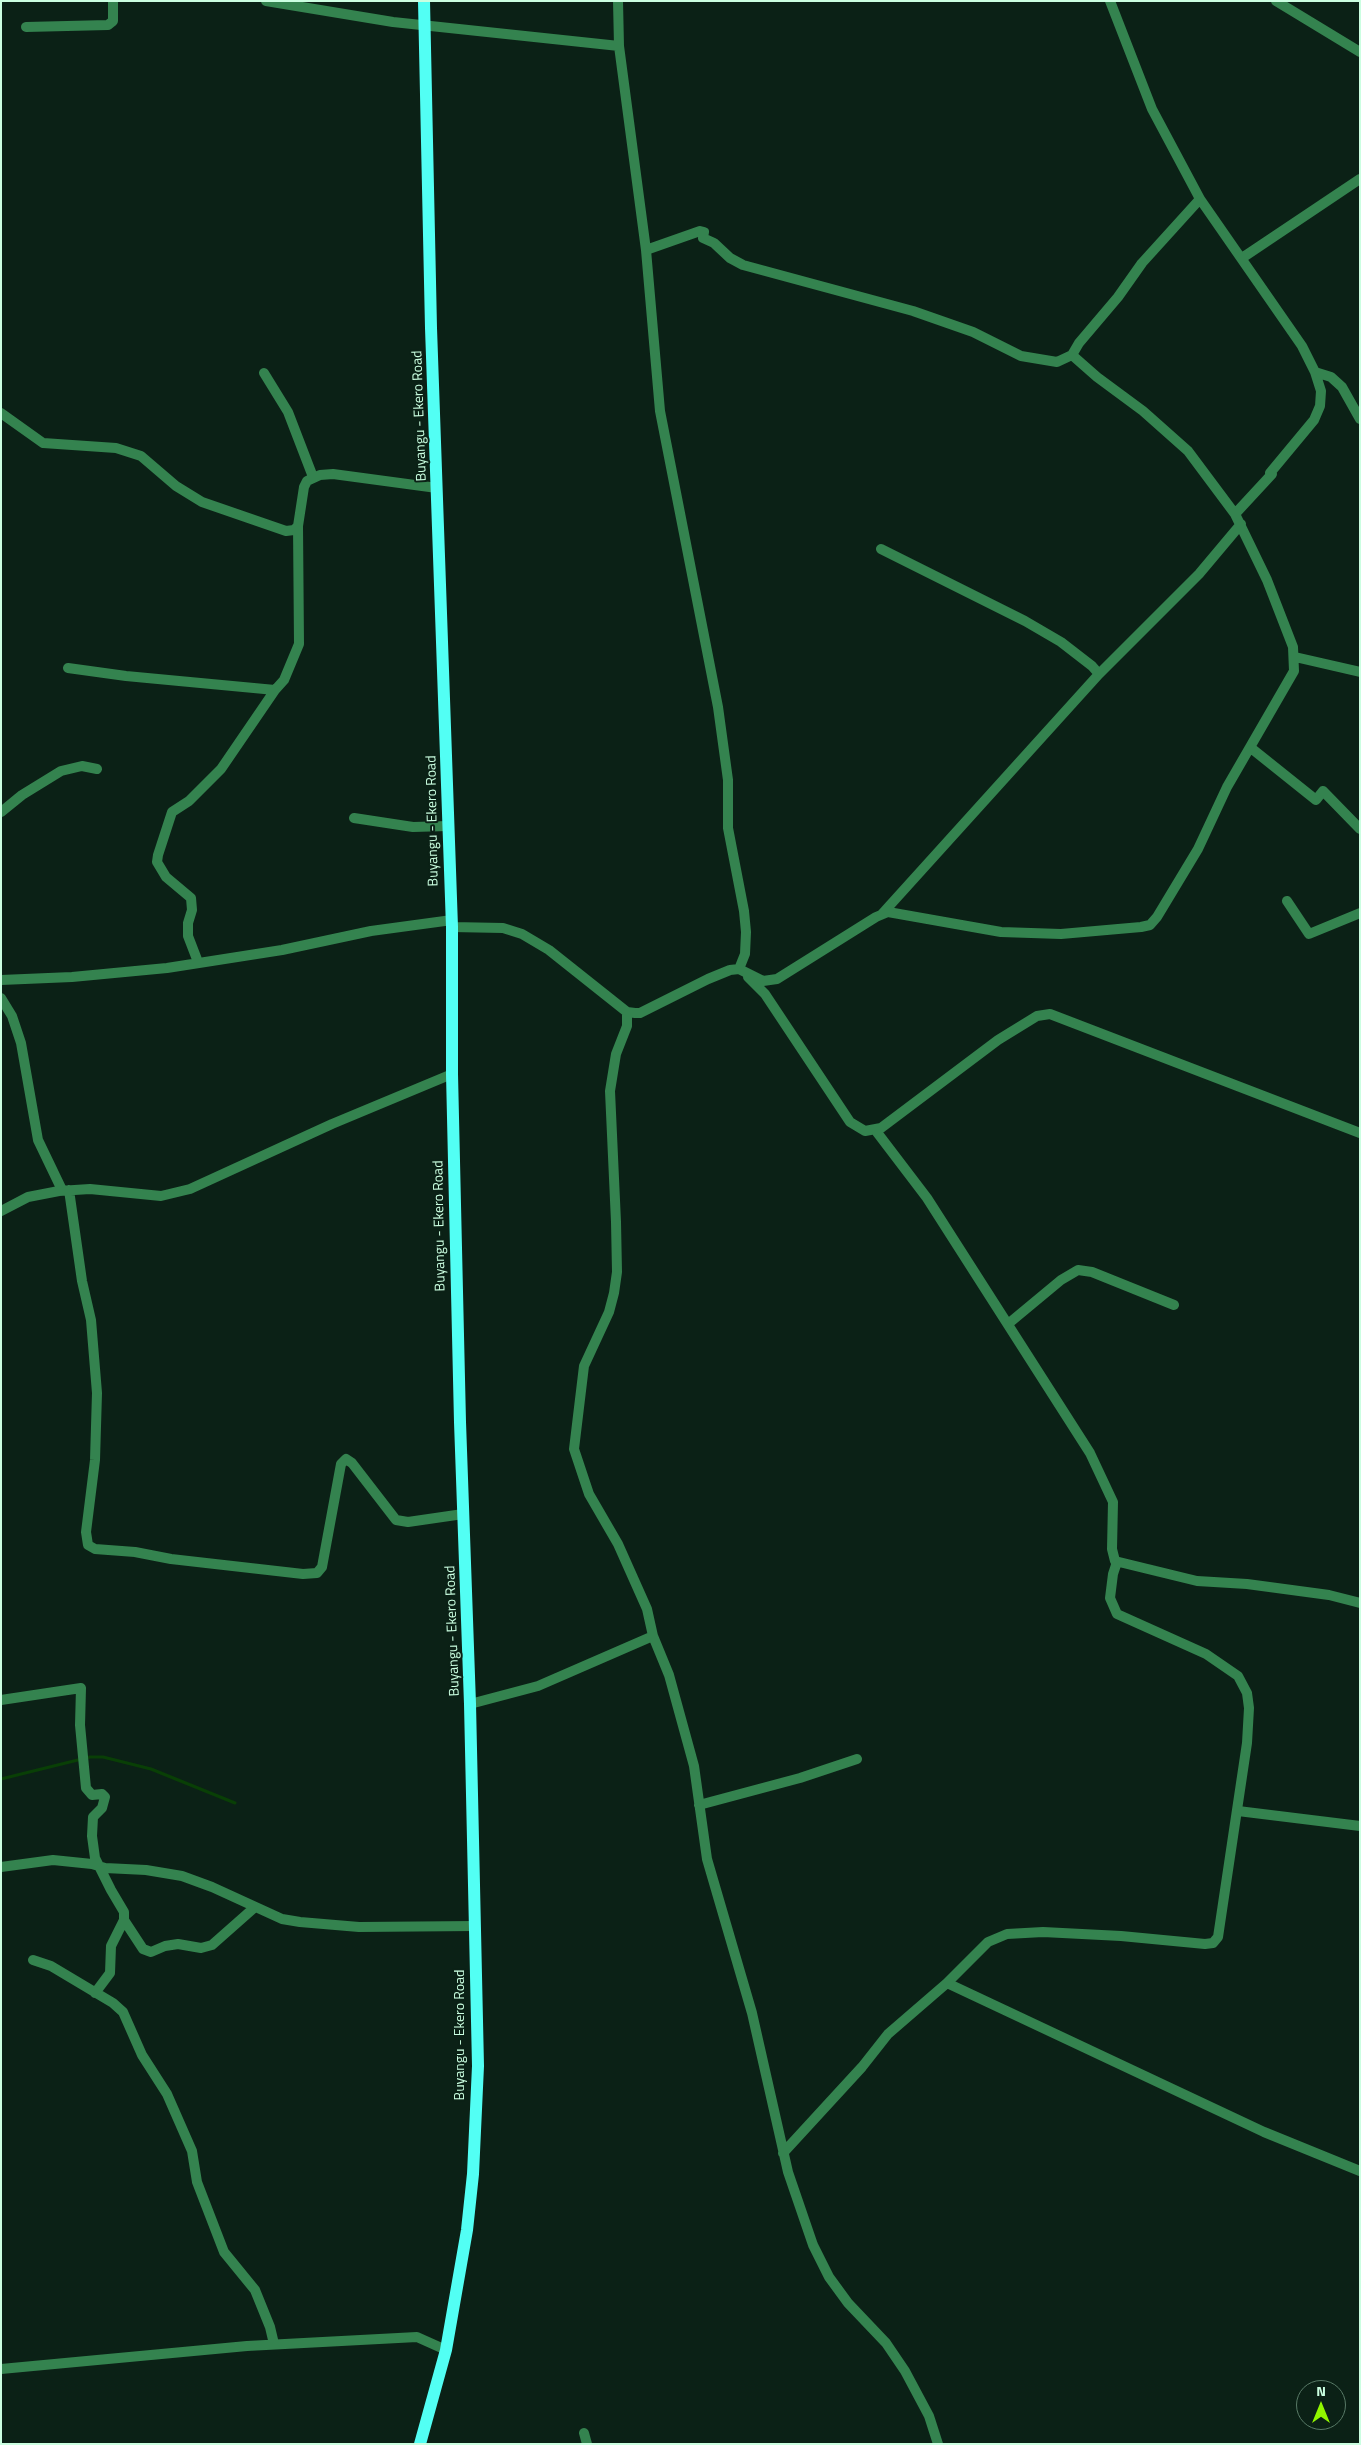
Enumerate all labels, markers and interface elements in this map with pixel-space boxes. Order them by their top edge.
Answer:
street label: Buyangu - Ekero Road [409,350,431,482]
street label: Buyangu - Ekero Road [423,755,443,887]
street label: Buyangu - Ekero Road [430,1160,450,1292]
street label: Buyangu - Ekero Road [442,1565,464,1697]
street label: Buyangu - Ekero Road [453,1970,469,2100]
north arrow [1296,2380,1346,2430]
text: N [1316,2380,1326,2401]

